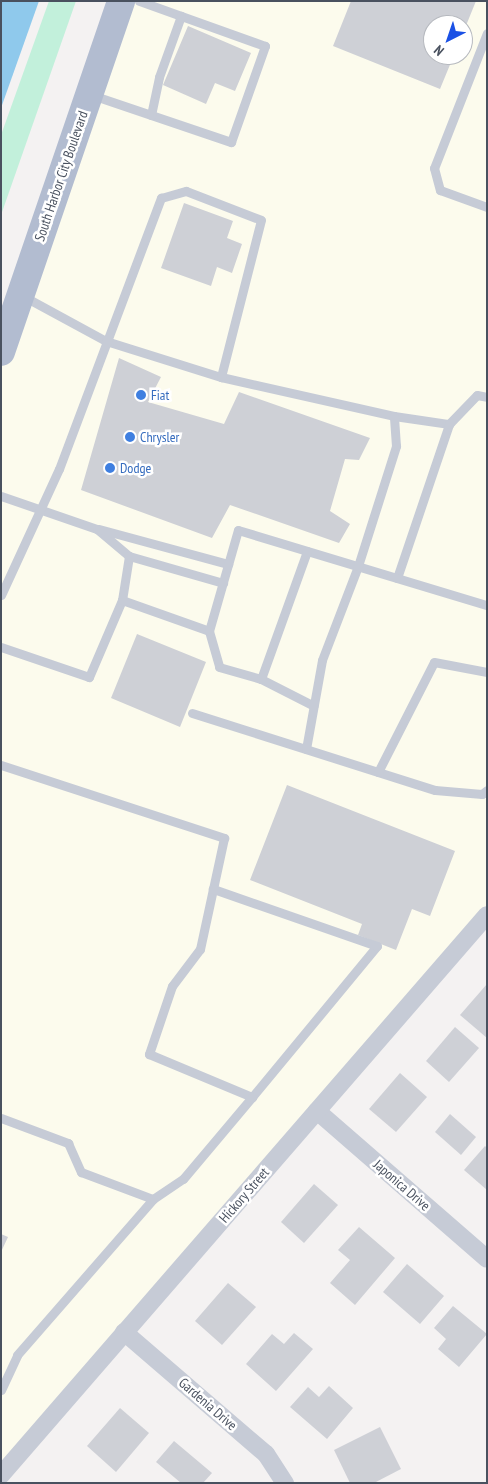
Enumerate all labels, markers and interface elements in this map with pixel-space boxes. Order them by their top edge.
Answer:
north arrow [423,15,473,65]
text: N [430,41,448,60]
street label: South Harbor City Boulevard [31,109,91,243]
place label: Fiat [151,387,169,403]
marker: Fiat [135,389,147,401]
place label: Chrysler [140,429,179,445]
marker: Chrysler [124,431,136,443]
place label: Dodge [120,460,151,476]
marker: Dodge [104,462,116,474]
street label: Japonica Drive [370,1156,434,1214]
street label: Hickory Street [215,1164,273,1226]
street label: Gardenia Drive [176,1374,240,1434]

